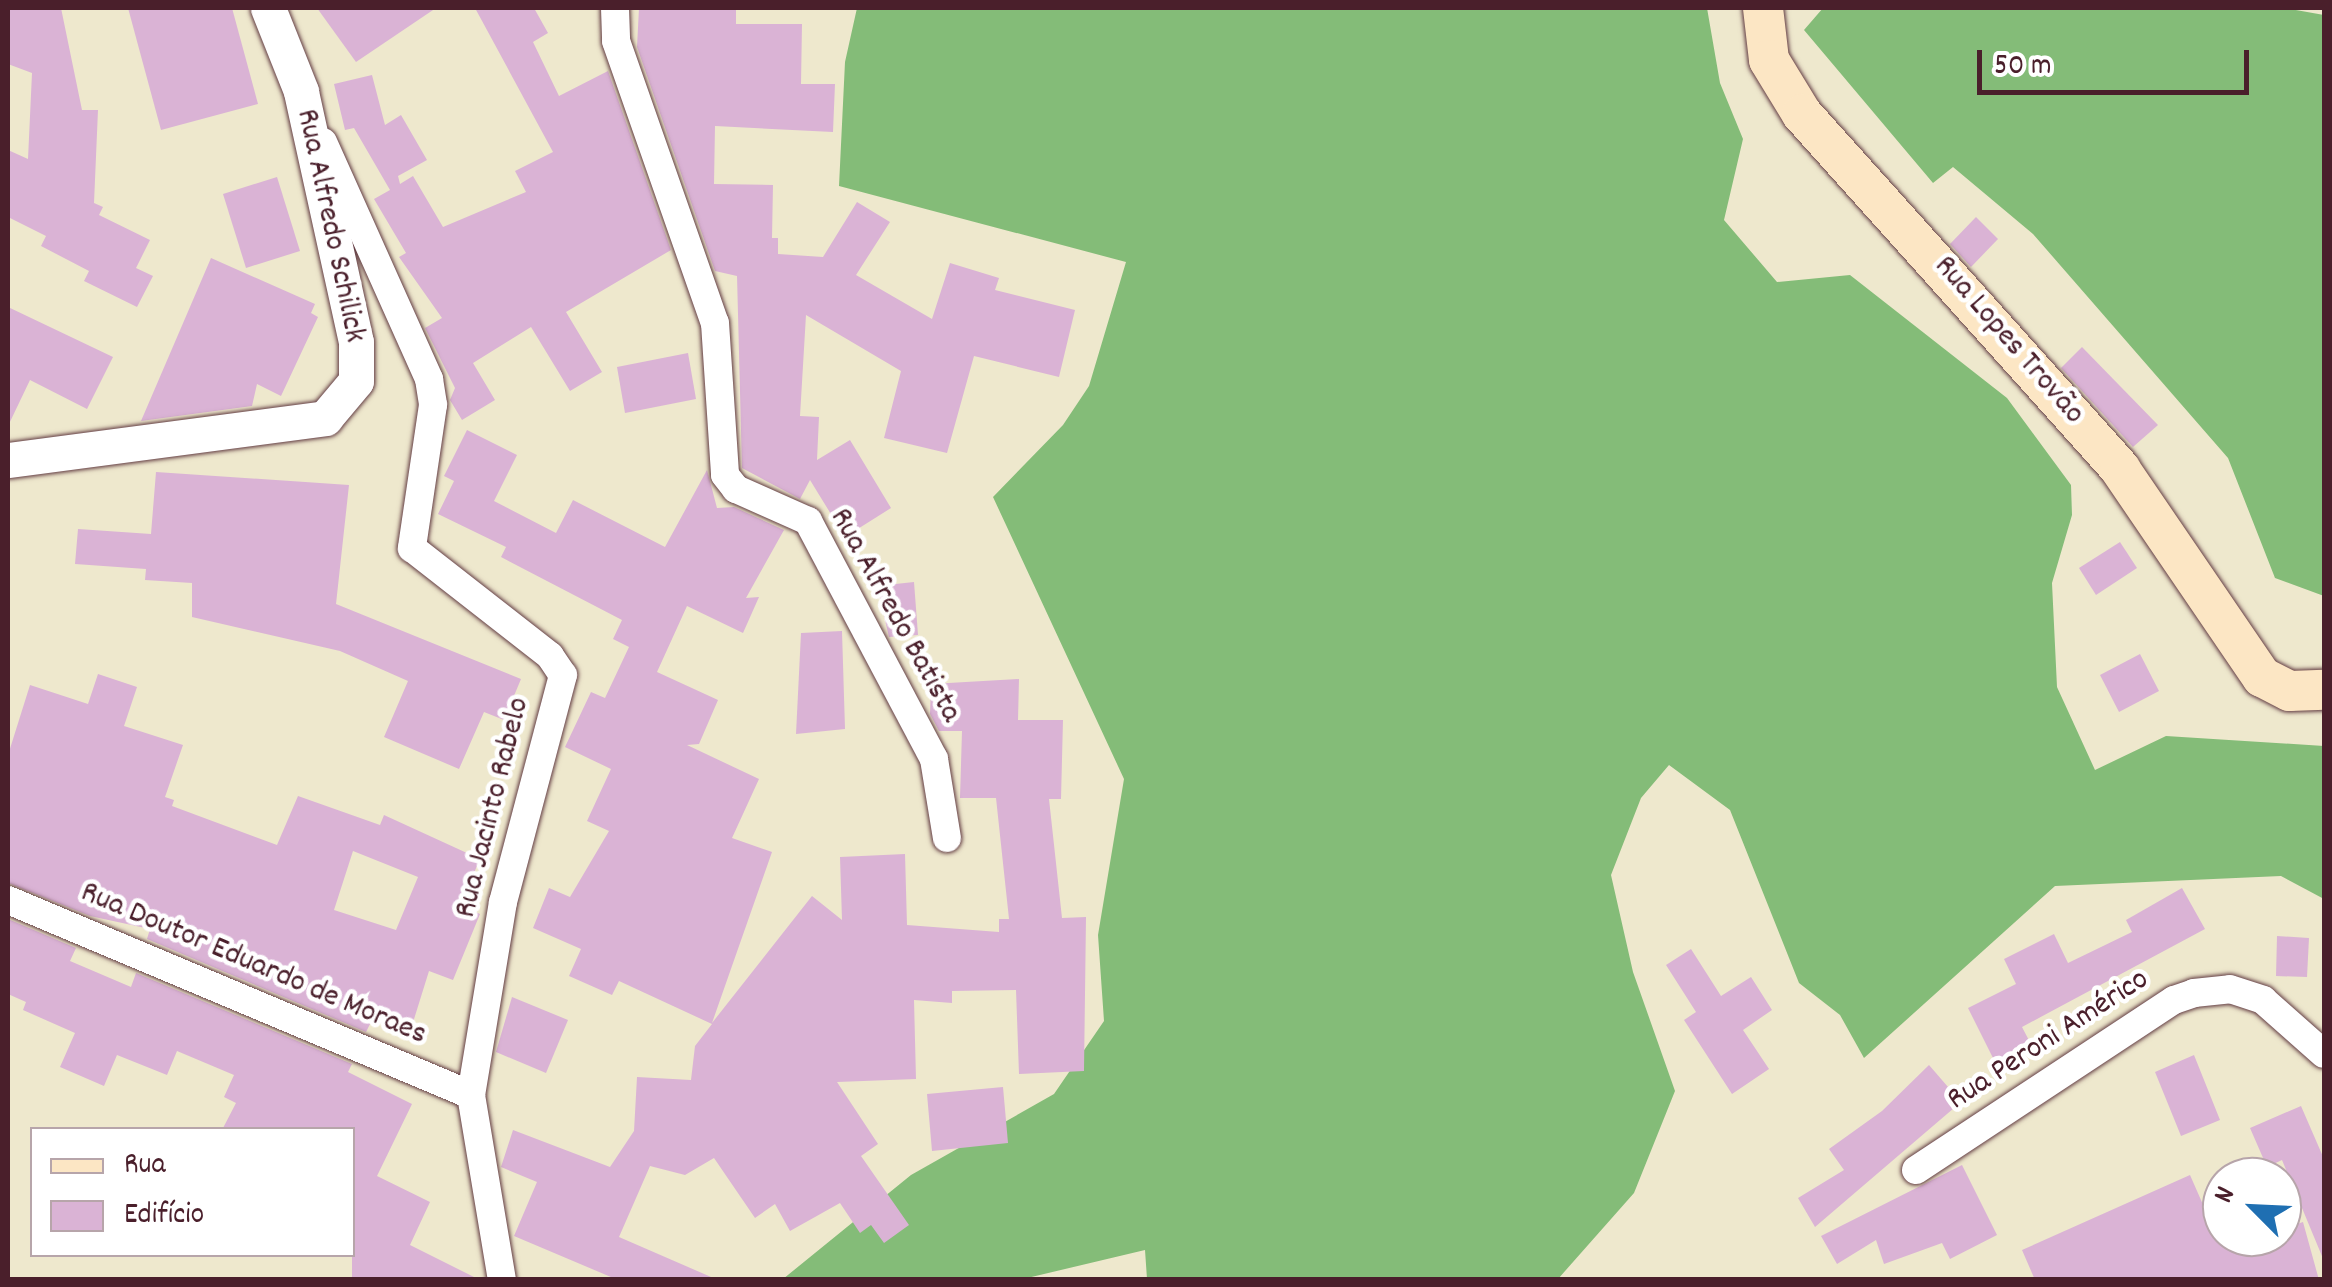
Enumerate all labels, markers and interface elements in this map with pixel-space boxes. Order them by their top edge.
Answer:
scale bar [1982,30,2254,92]
text: 50 m [1994,46,2052,89]
street label: Rua Alfredo Schilick [286,106,372,346]
street label: Rua Lopes Trovão [1924,249,2092,433]
street label: Rua Alfredo Batista [819,502,969,730]
street label: Rua Jacinto Rabelo [448,694,540,922]
street label: Rua Doutor Eduardo de Moraes [74,875,432,1055]
street label: Rua Peroni Américo [1941,962,2157,1120]
legend [30,1127,355,1257]
text: Rua [124,1145,166,1188]
north arrow [2202,1157,2302,1257]
text: N [2205,1181,2248,1210]
text: Edifício [124,1195,204,1238]

